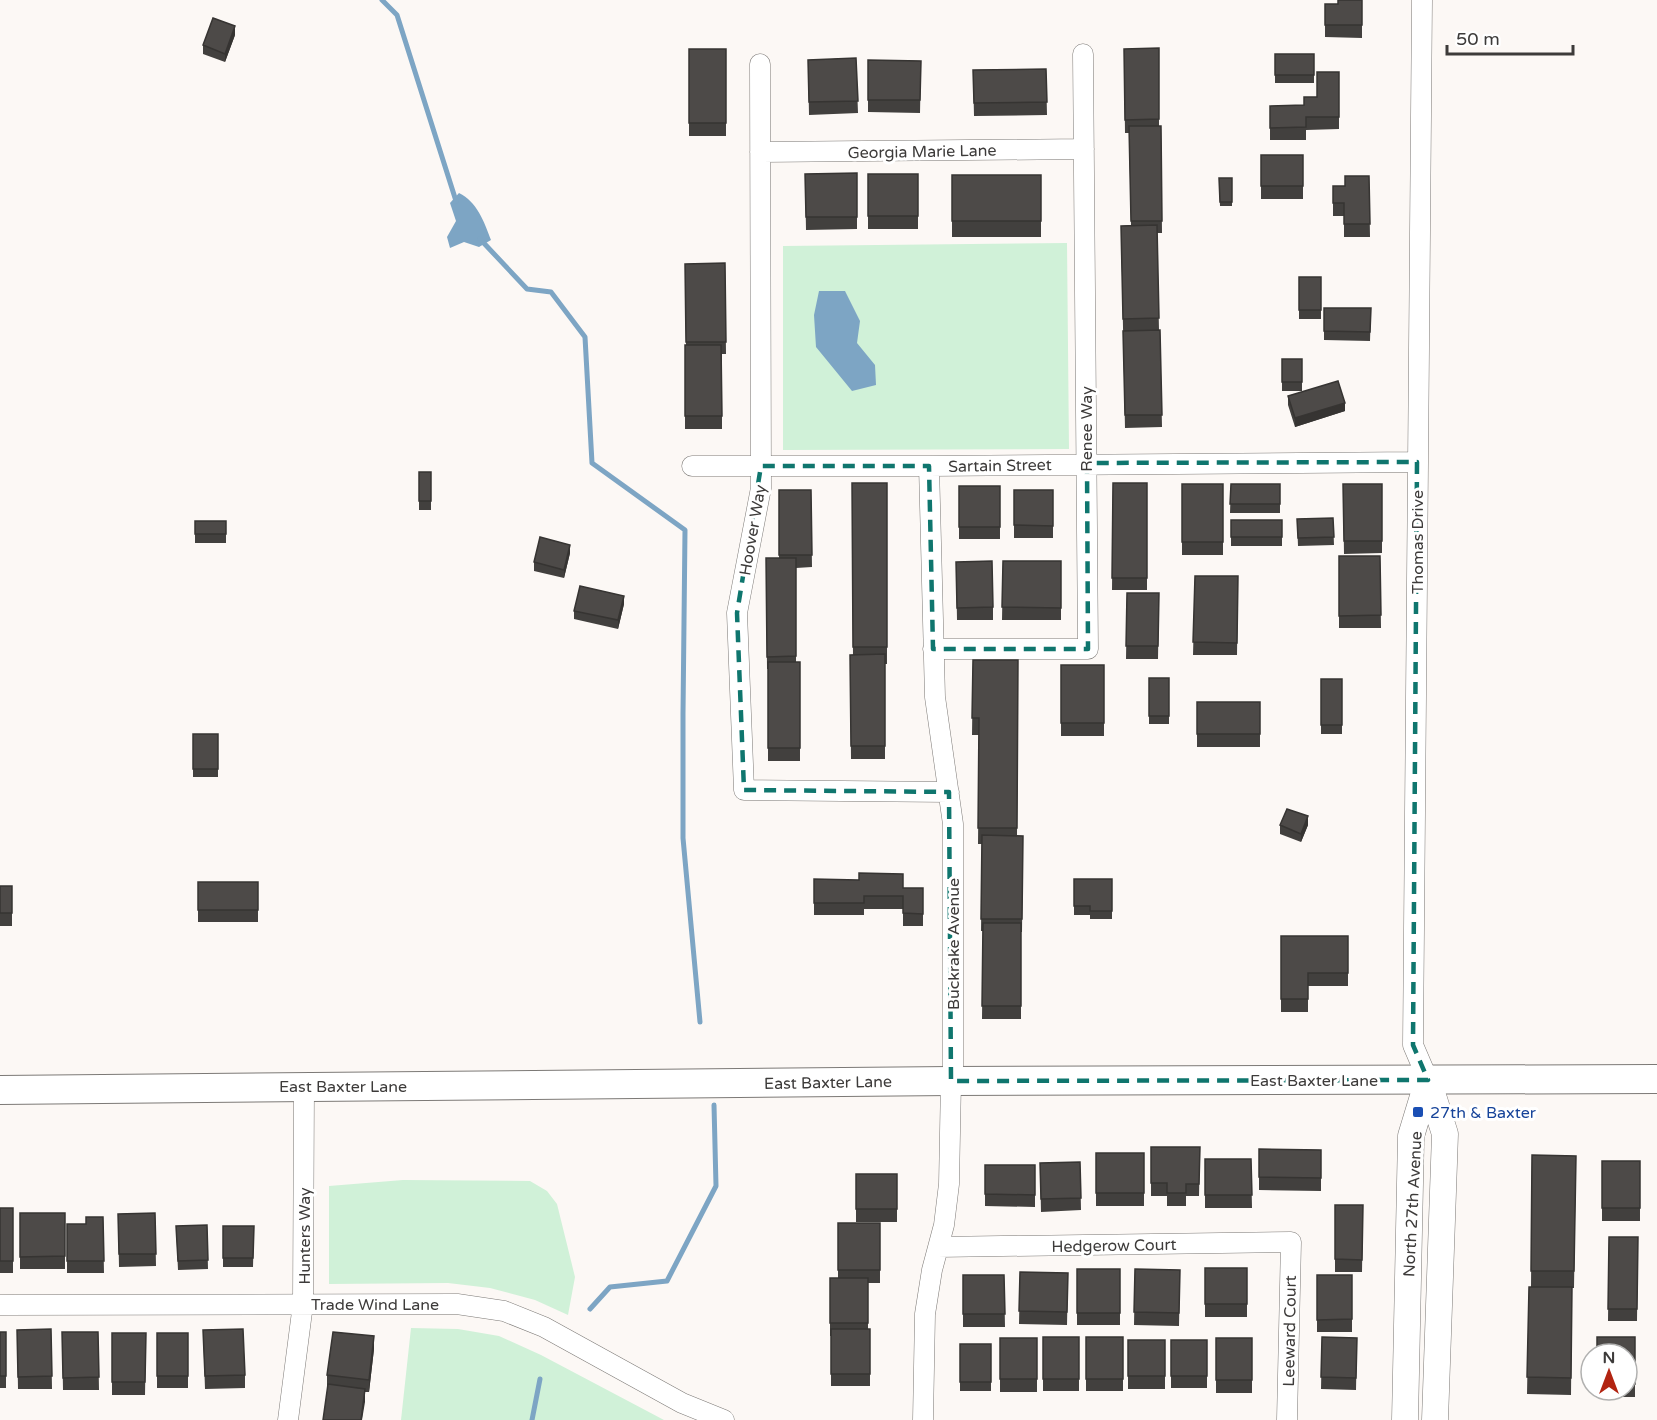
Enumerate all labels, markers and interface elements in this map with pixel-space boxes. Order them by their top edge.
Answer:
scale bar [1447,18,1573,56]
text: 50 m [1456,28,1500,50]
street label: Georgia Marie Lane [847,141,997,163]
street label: Renee Way [1077,386,1097,472]
street label: Sartain Street [948,455,1052,477]
street label: Hoover Way [735,483,771,577]
street label: Thomas Drive [1408,490,1428,594]
street label: Buckrake Avenue [944,878,964,1010]
street label: East Baxter Lane [1250,1071,1378,1091]
street label: East Baxter Lane [764,1072,892,1094]
street label: East Baxter Lane [279,1077,407,1097]
place label: 27th & Baxter [1430,1103,1537,1123]
marker: 27th & Baxter [1411,1105,1425,1119]
street label: North 27th Avenue [1399,1131,1427,1277]
street label: Hunters Way [295,1187,315,1285]
street label: Hedgerow Court [1051,1235,1177,1257]
street label: Leeward Court [1279,1275,1301,1387]
street label: Trade Wind Lane [311,1295,439,1315]
north arrow [1579,1342,1639,1402]
text: N [1603,1348,1615,1368]

